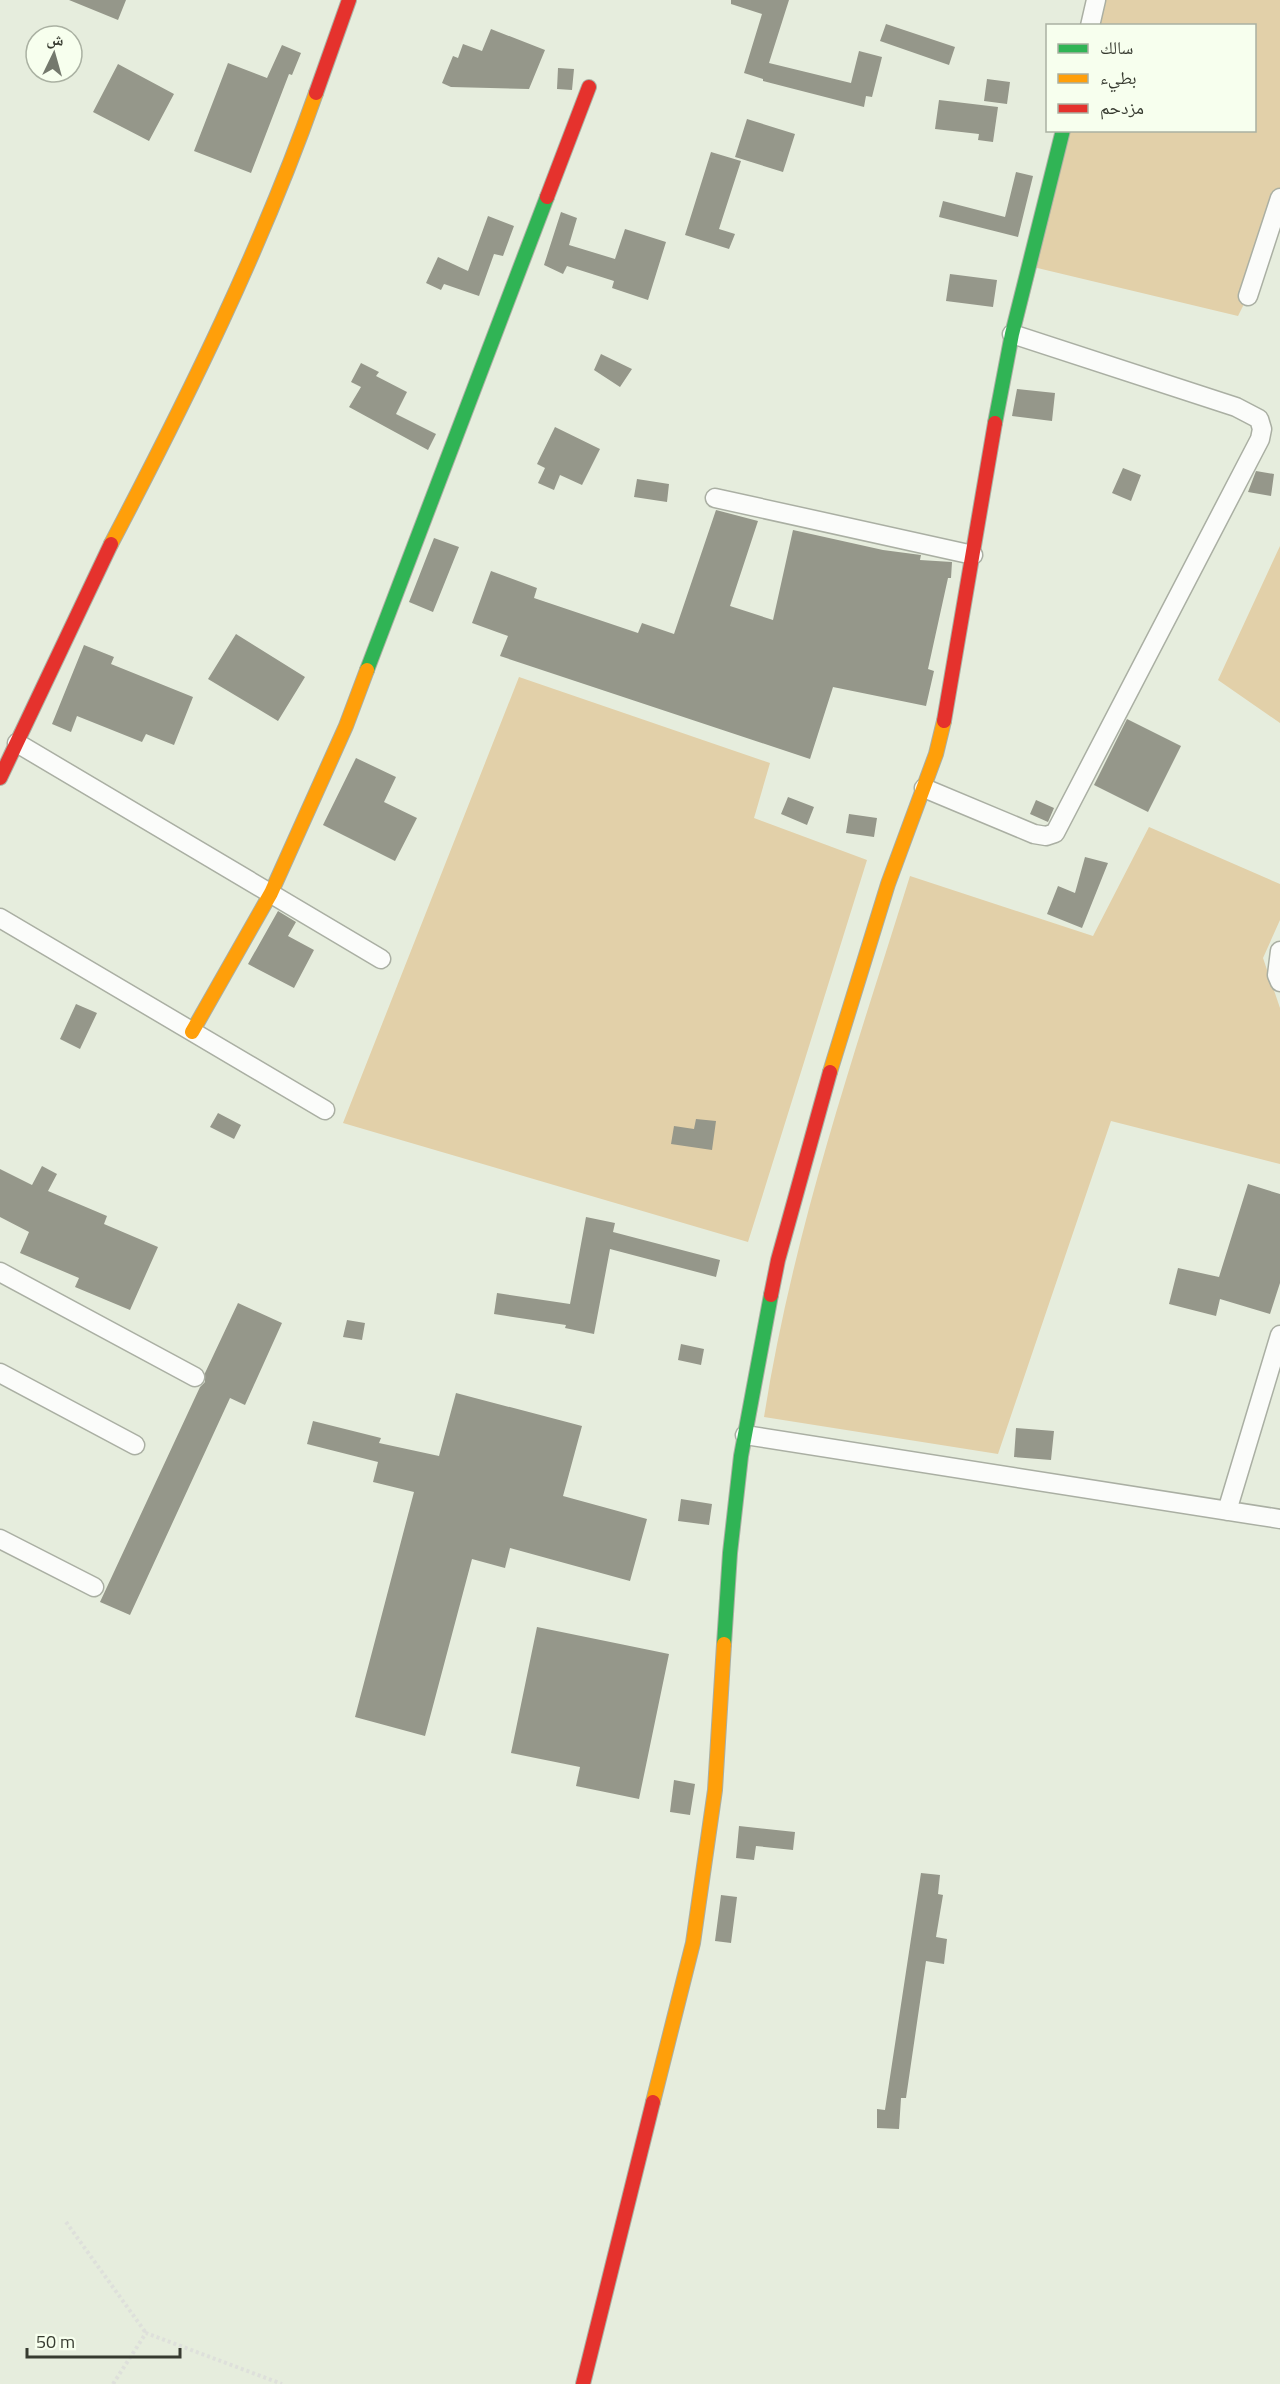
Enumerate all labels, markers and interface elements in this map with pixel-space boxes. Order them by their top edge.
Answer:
north arrow [24,24,84,84]
legend [1046,24,1256,132]
text: ش [46,26,65,52]
text: سالك [1100,34,1133,61]
text: بطيء [1100,64,1137,93]
text: مزدحم [1100,94,1144,121]
scale bar [27,2321,180,2359]
text: 50 m [36,2328,75,2355]

